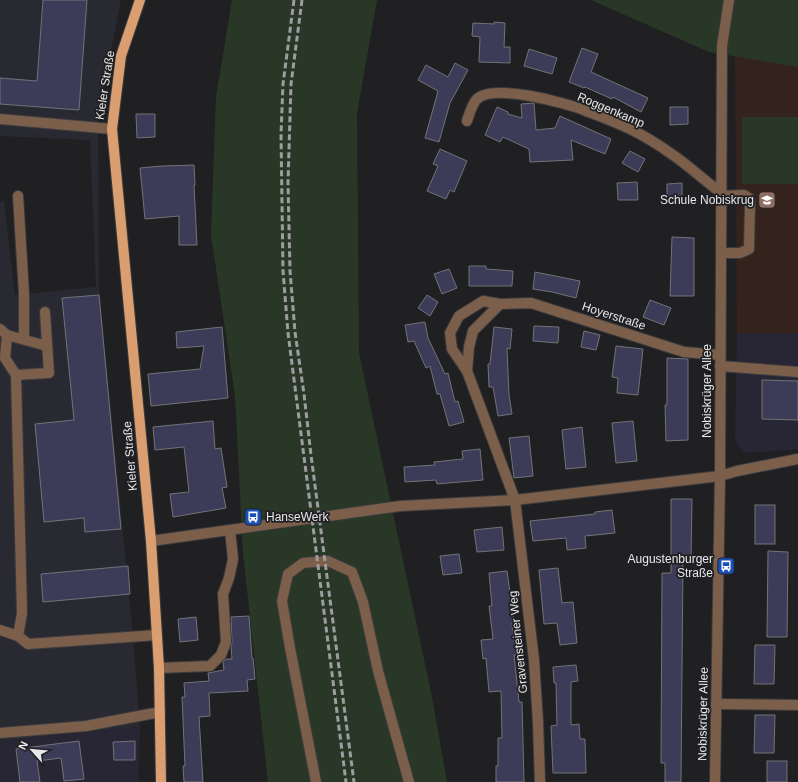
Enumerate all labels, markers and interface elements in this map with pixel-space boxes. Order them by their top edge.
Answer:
street label: Kieler Straße [93,49,117,121]
street label: Roggenkamp [575,90,647,131]
school or university icon: Schule Nobiskrug [757,190,777,210]
place label: Schule Nobiskrug [660,193,754,207]
street label: Hoyerstraße [580,299,648,333]
street label: Nobiskrüger Allee [700,344,714,438]
street label: Kieler Straße [120,420,140,491]
bus stop icon: HanseWerk [243,507,263,527]
place label: HanseWerk [266,510,329,524]
place label: Augustenburger Straße [628,552,713,580]
bus stop icon: Augustenburger Straße [716,556,736,576]
street label: Gravensteiner Weg [506,590,530,694]
street label: Nobiskrüger Allee [695,667,711,761]
north arrow [12,730,52,770]
text: N [16,739,30,752]

